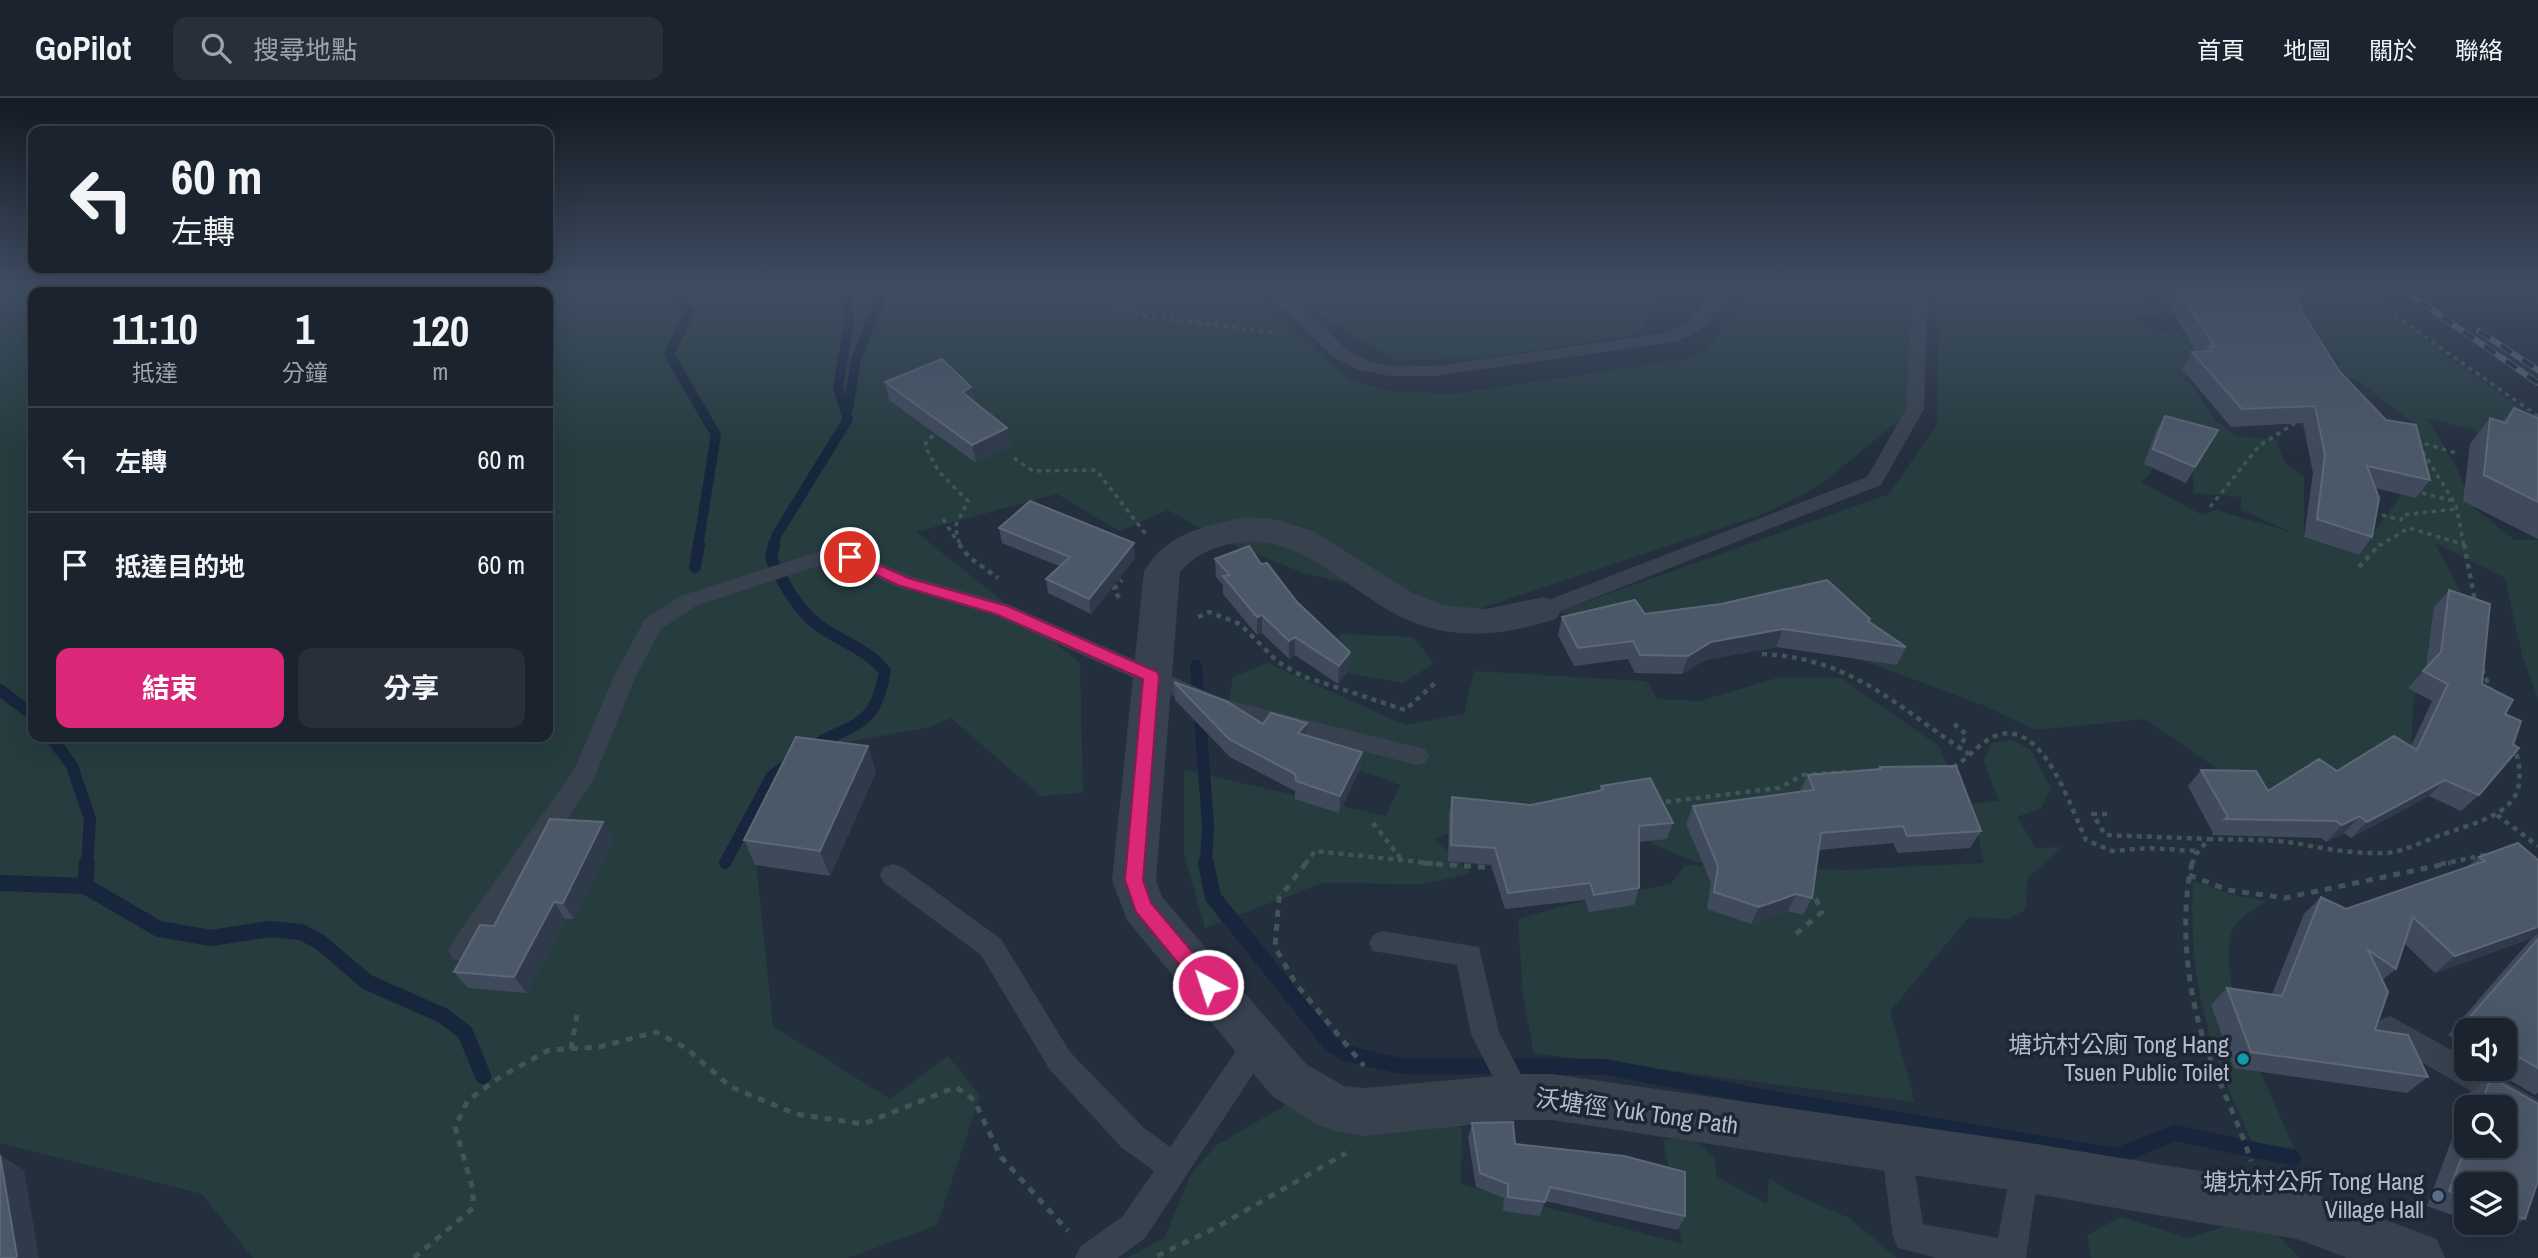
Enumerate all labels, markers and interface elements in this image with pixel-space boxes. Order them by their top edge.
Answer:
search box [173,17,663,80]
text: GoPilot [35,26,131,70]
icon: search [197,29,235,67]
text: 搜尋地點 [253,32,357,67]
text: 首頁 [2197,34,2245,66]
text: 地圖 [2283,34,2331,66]
text: 關於 [2369,34,2417,66]
text: 聯絡 [2455,34,2503,66]
text: 60 m [171,143,263,209]
icon: left [56,154,147,245]
text: 左轉 [171,210,235,253]
text: 11:10 [112,301,198,357]
text: 1 [295,301,314,357]
text: 120 [412,303,469,359]
text: m [433,356,448,387]
text: 抵達 [132,357,178,388]
text: 分鐘 [282,357,328,388]
icon: left [56,441,94,479]
text: 60 m [478,442,525,477]
text: 左轉 [115,444,167,479]
pin [820,527,880,587]
icon: arrive [831,538,869,576]
icon: arrive [56,546,94,584]
text: 60 m [478,547,525,582]
text: 抵達目的地 [115,549,245,584]
button: 結束 [56,648,284,728]
button: 分享 [298,648,525,728]
position arrow [1171,948,1245,1022]
map controls [2454,1018,2517,1235]
button: sound [2454,1018,2517,1081]
place label: 塘坑村公廁 Tong Hang Tsuen Public Toilet [2008,1028,2230,1088]
marker: 塘坑村公廁 Tong Hang Tsuen Public Toilet [2235,1051,2251,1067]
street label: 沃塘徑 Yuk Tong Path [1534,1081,1740,1141]
button: search [2454,1095,2517,1158]
place label: 塘坑村公所 Tong Hang Village Hall [2203,1165,2424,1225]
button: layers [2454,1172,2517,1235]
marker: 塘坑村公所 Tong Hang Village Hall [2430,1188,2446,1204]

